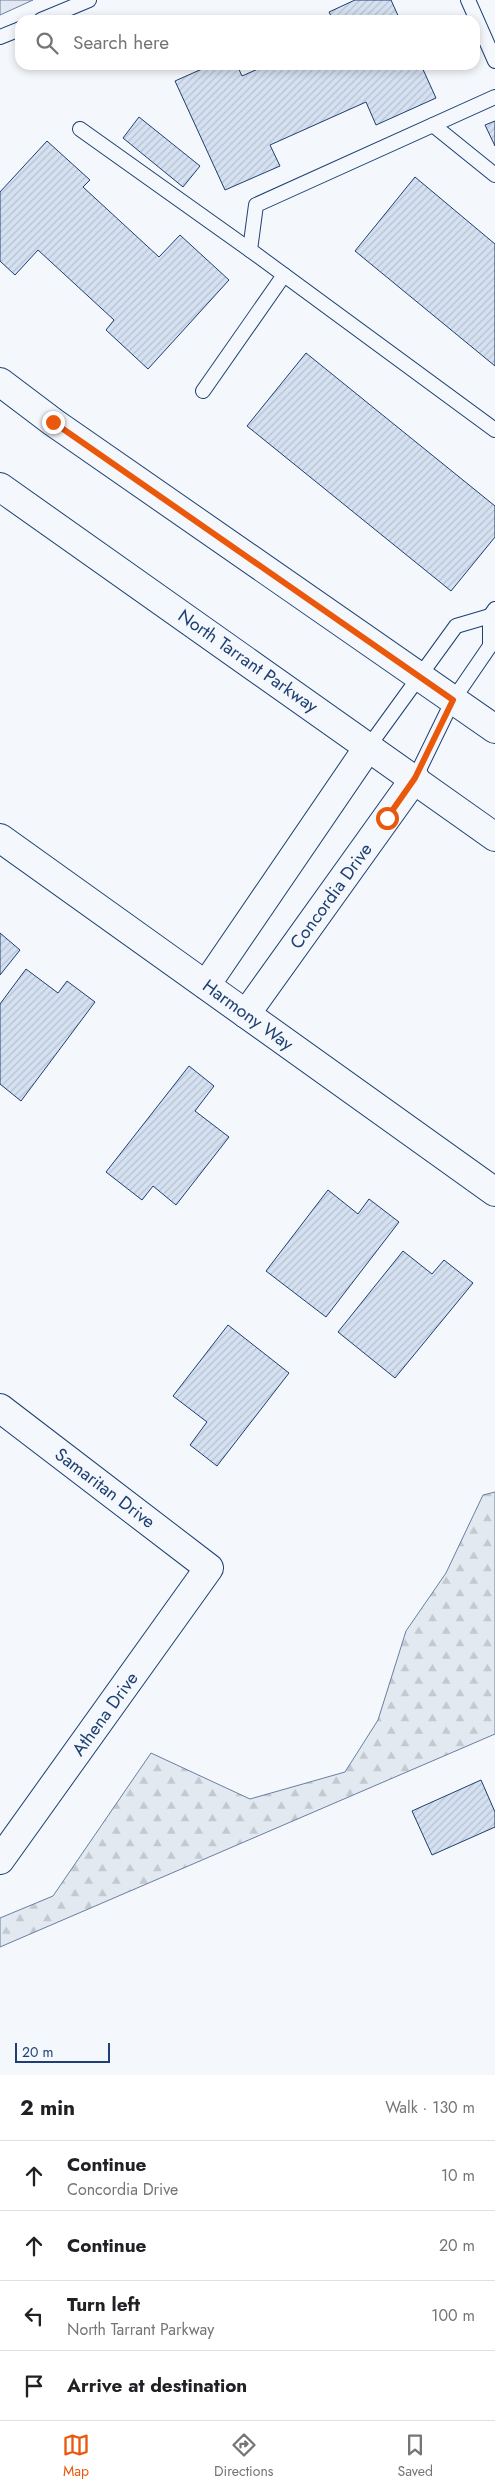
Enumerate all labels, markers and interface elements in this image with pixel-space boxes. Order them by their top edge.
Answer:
search box [15,15,480,70]
icon: search [33,29,61,57]
text: Search here [73,29,169,56]
route end [42,411,65,434]
street label: North Tarrant Parkway [173,603,323,719]
route start [376,807,399,830]
street label: Concordia Drive [284,838,378,954]
street label: Harmony Way [197,973,299,1057]
street label: Samaritan Drive [49,1442,161,1534]
street label: Athena Drive [66,1667,144,1761]
scale bar [15,2040,110,2063]
text: 20 m [22,2042,54,2062]
text: 2 min [20,2093,75,2123]
text: Walk · 130 m [385,2096,475,2119]
text: Continue [67,2151,146,2178]
icon: ahead [20,2162,48,2190]
text: 10 m [441,2164,475,2187]
text: Concordia Drive [67,2178,178,2201]
icon: ahead [20,2232,48,2260]
text: Continue [67,2232,146,2259]
text: 20 m [439,2234,475,2257]
text: Turn left [67,2291,140,2318]
icon: left [20,2302,48,2330]
text: 100 m [431,2304,475,2327]
text: North Tarrant Parkway [67,2318,214,2341]
icon: arrive [20,2372,48,2400]
text: Arrive at destination [67,2372,247,2399]
tab: Map [62,2431,90,2481]
tab: Directions [214,2431,273,2481]
tab: Saved [397,2431,433,2481]

